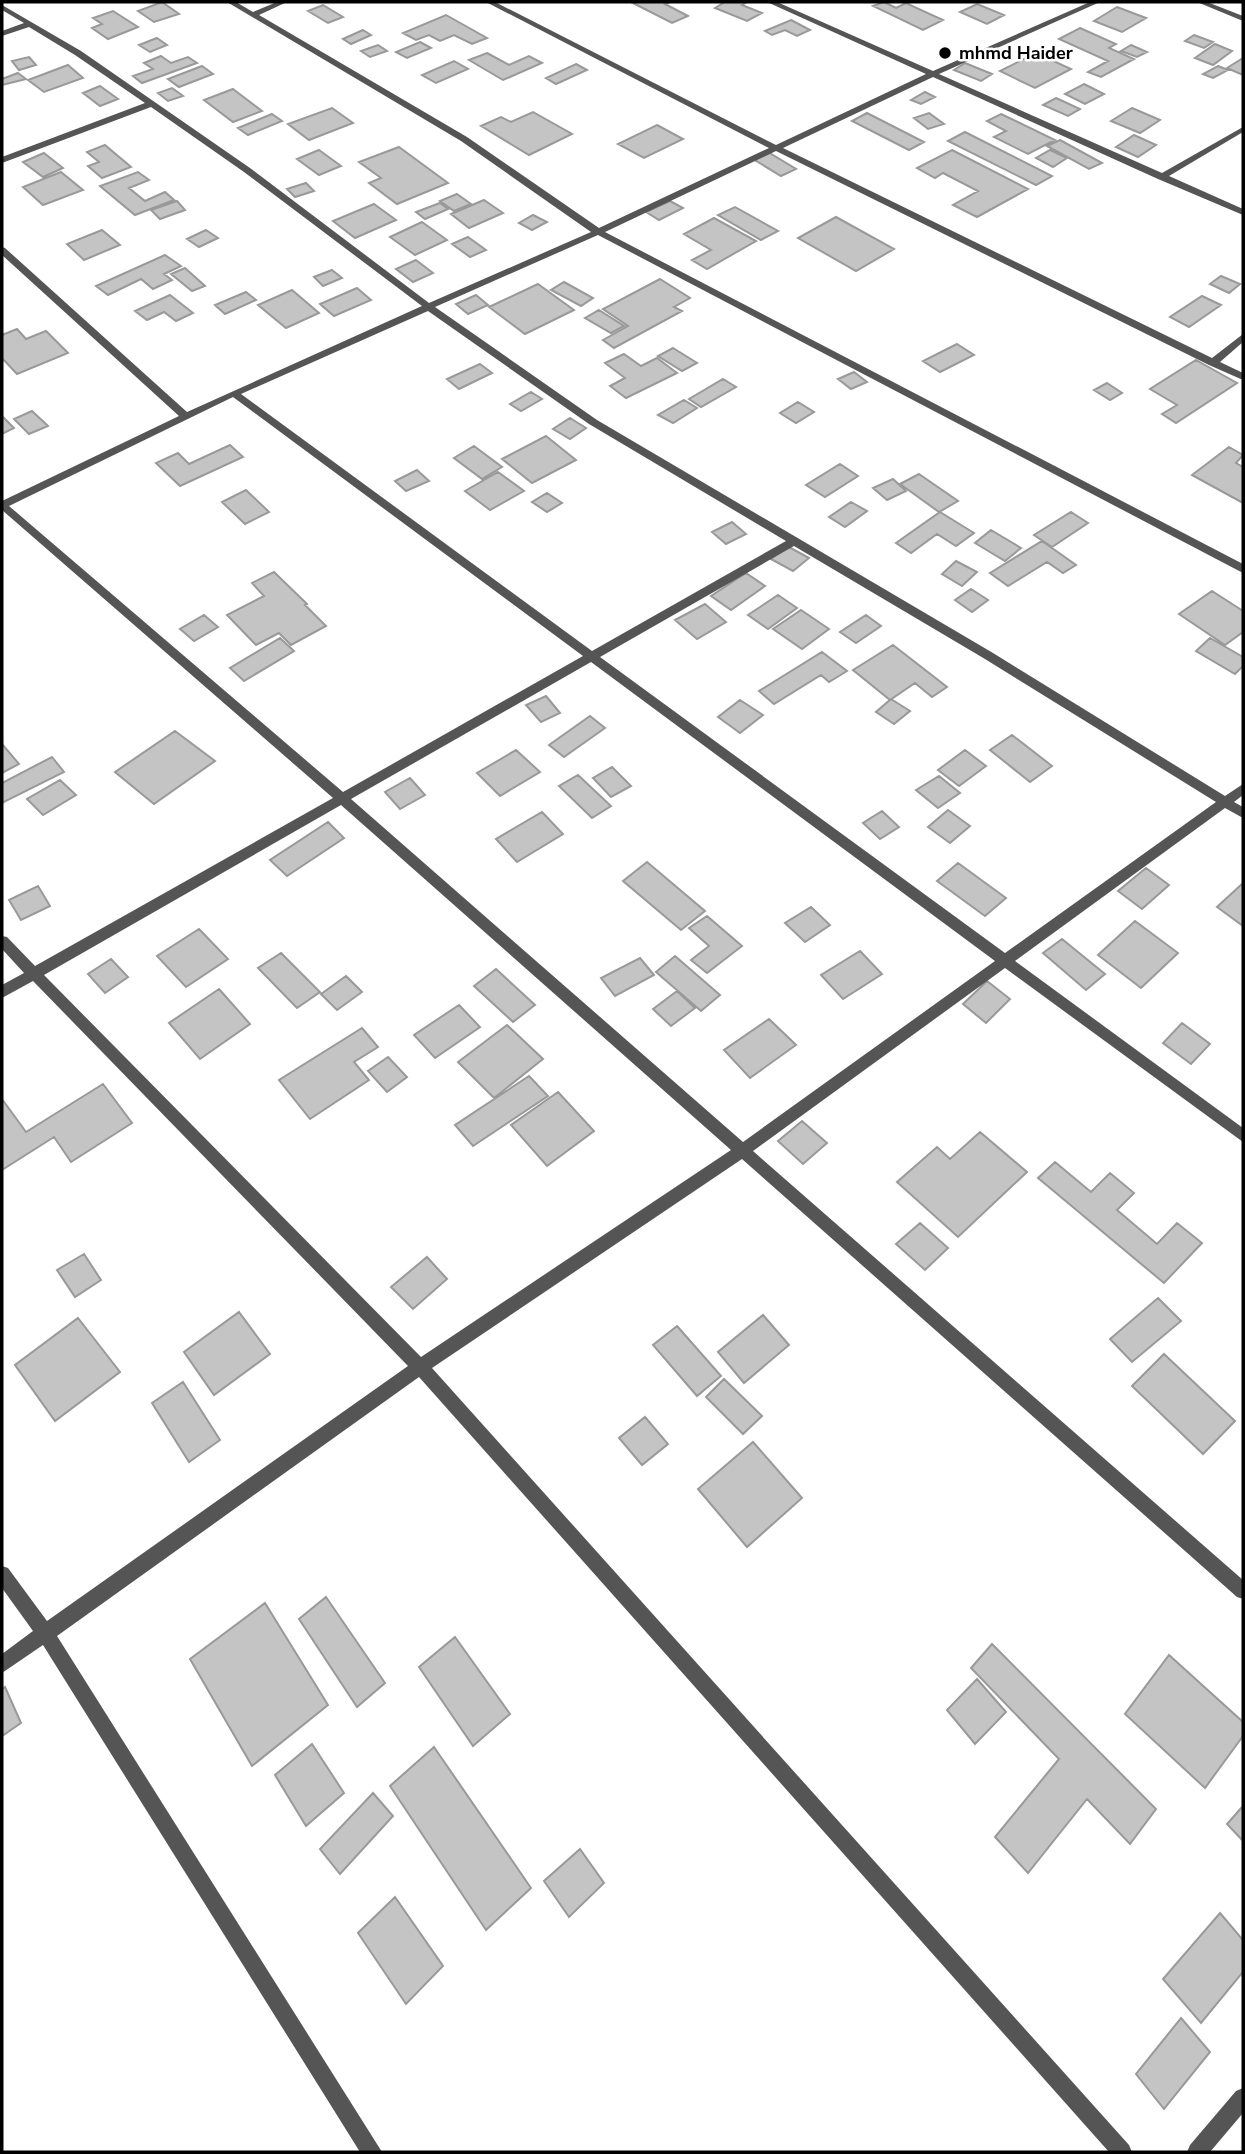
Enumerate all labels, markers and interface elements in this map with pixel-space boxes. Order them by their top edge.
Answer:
place label: mhmd Haider [959,41,1073,65]
marker: mhmd Haider [937,45,953,61]

